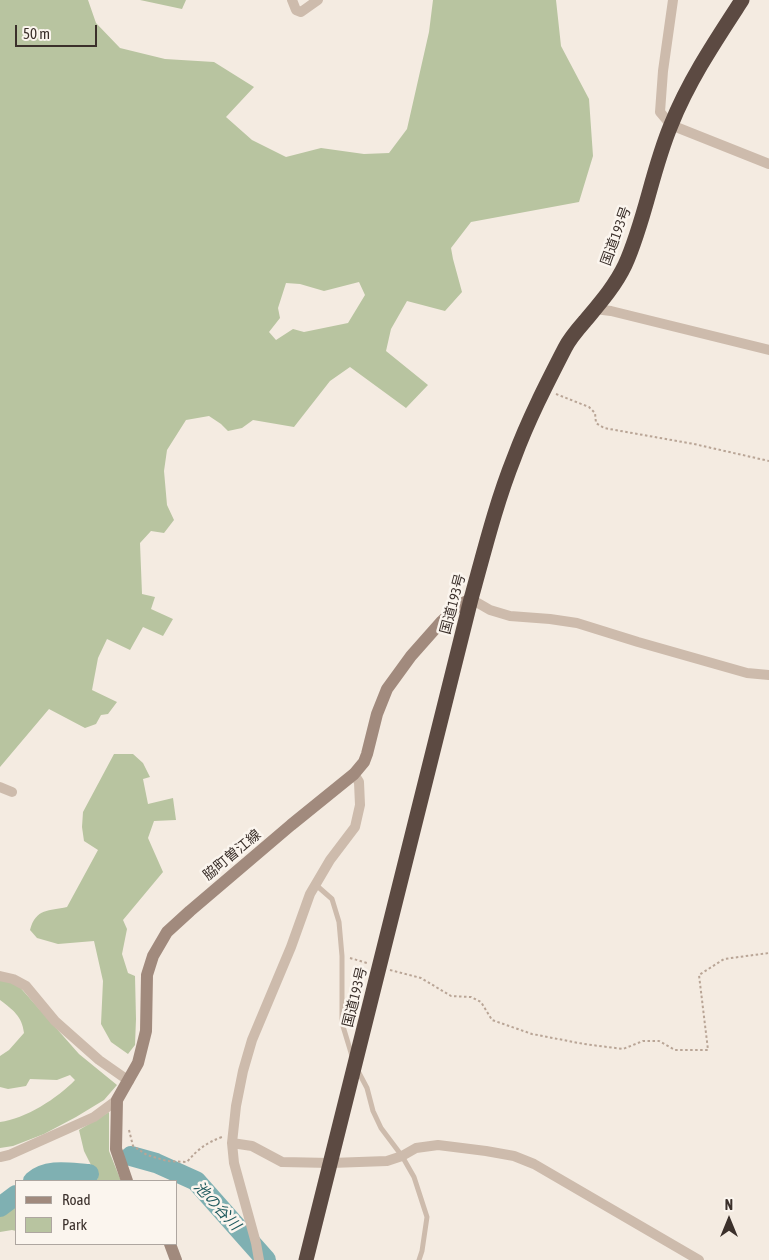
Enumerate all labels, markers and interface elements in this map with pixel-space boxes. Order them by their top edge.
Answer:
scale bar [18,15,100,47]
text: 50 m [23,25,50,42]
street label: 国道193号 [598,204,634,268]
street label: 国道193号 [437,572,469,636]
street label: 脇町曽江線 [200,826,264,884]
street label: 国道193号 [339,965,371,1029]
water label: 池の谷川 [190,1178,244,1234]
legend [15,1180,178,1245]
text: Road [62,1191,91,1208]
north arrow [704,1195,754,1245]
text: N [725,1197,733,1213]
text: Park [62,1216,87,1233]

